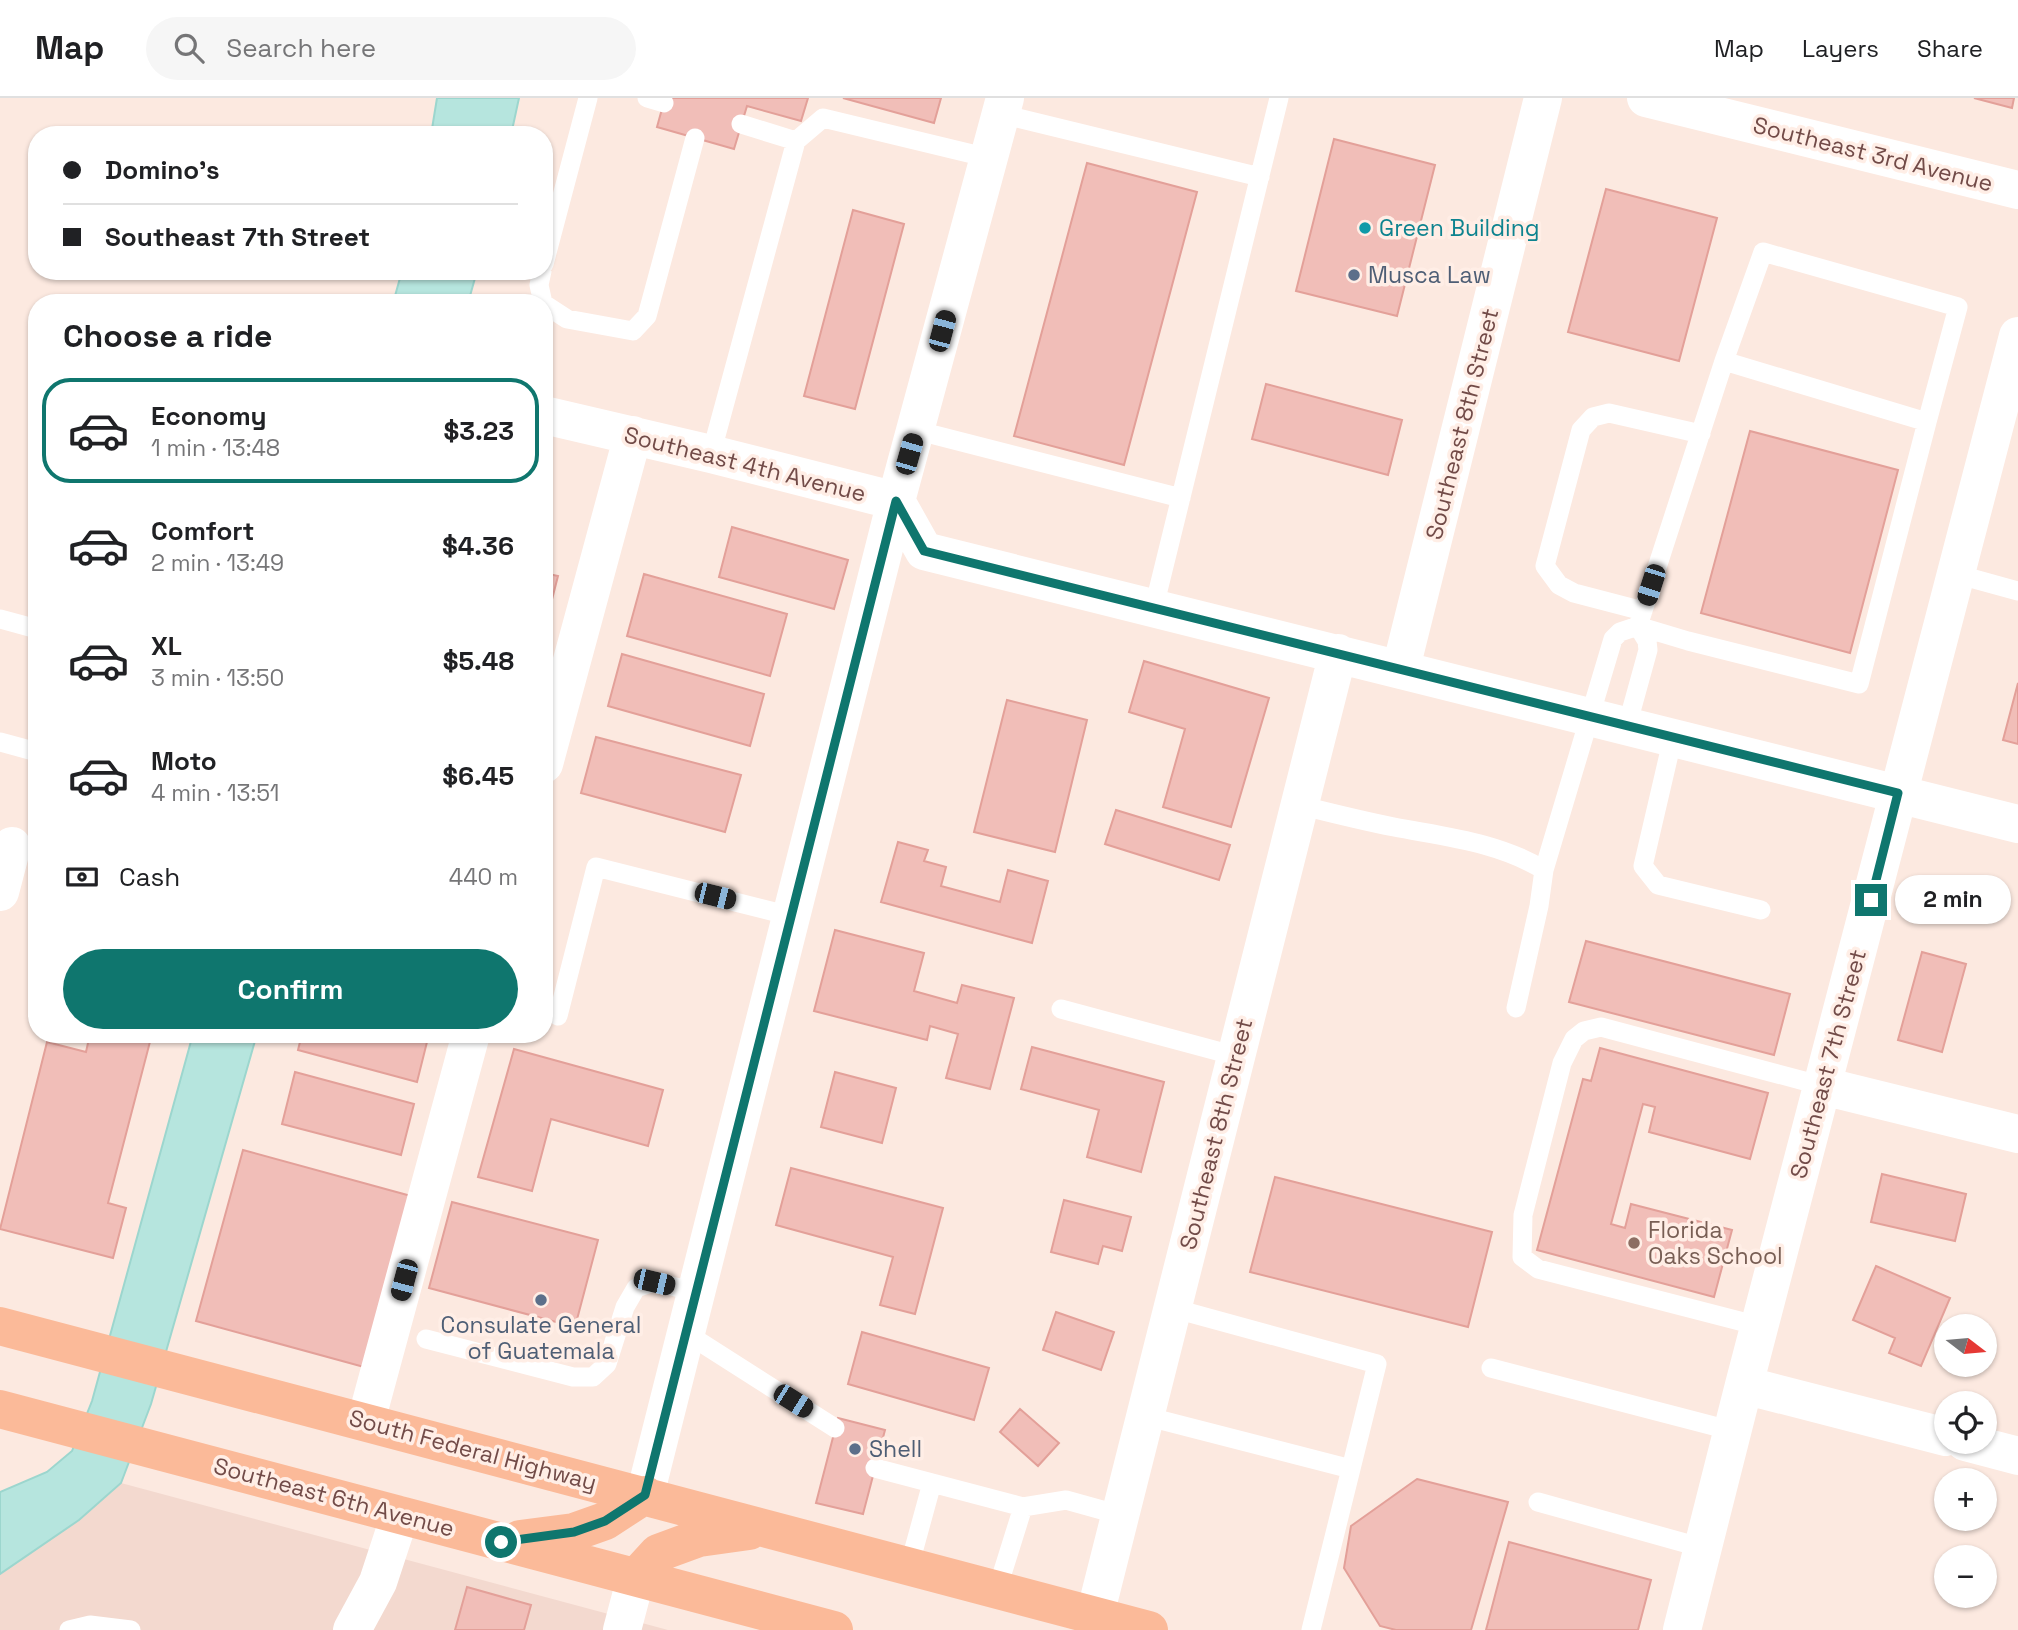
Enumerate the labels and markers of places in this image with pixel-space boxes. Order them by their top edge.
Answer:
place label: Green Building [1379,213,1540,243]
marker: Green Building [1357,220,1373,236]
place label: Musca Law [1368,260,1491,290]
marker: Musca Law [1346,267,1362,283]
place label: Florida Oaks School [1648,1215,1783,1271]
marker: Florida Oaks School [1626,1235,1642,1251]
marker: Consulate General of Guatemala [533,1292,549,1308]
place label: Consulate General of Guatemala [441,1310,641,1366]
place label: Shell [869,1434,922,1464]
marker: Shell [847,1441,863,1457]

